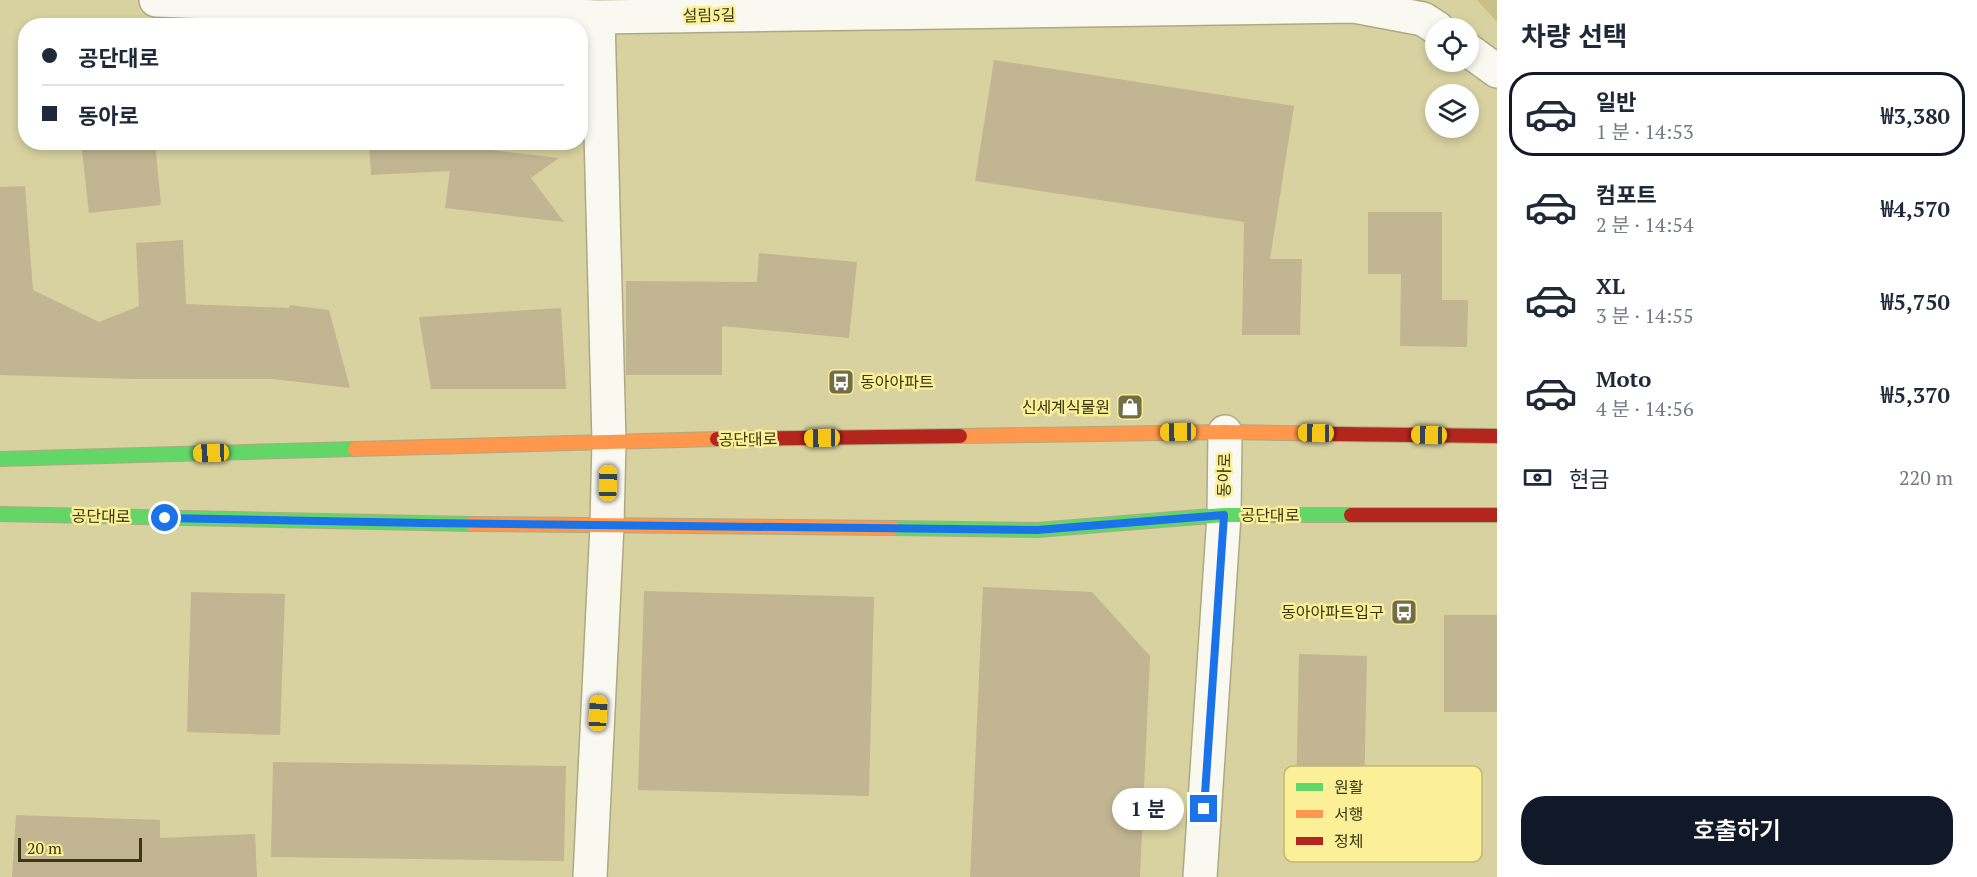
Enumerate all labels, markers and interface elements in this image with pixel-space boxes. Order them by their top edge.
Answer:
street label: 설림5길 [682,4,736,26]
map controls [1425,18,1479,138]
button: locate [1425,18,1479,72]
text: 차량 선택 [1521,18,1628,54]
text: 공단대로 [78,43,159,72]
button: layers [1425,84,1479,138]
icon: car [1524,87,1578,141]
text: 일반 [1596,87,1636,116]
text: 동아로 [78,101,139,130]
text: ₩3,380 [1881,101,1950,130]
text: 1 분 · 14:53 [1596,118,1694,145]
icon: car [1524,180,1578,234]
text: 컴포트 [1596,180,1657,209]
text: ₩4,570 [1881,194,1950,223]
text: 2 분 · 14:54 [1596,211,1694,238]
text: XL [1596,271,1625,300]
icon: car [1524,273,1578,327]
text: ₩5,750 [1881,287,1950,316]
text: 3 분 · 14:55 [1596,302,1694,329]
text: Moto [1596,364,1651,393]
icon: car [1524,366,1578,420]
bus stop icon: 동아아파트 [826,367,856,397]
place label: 동아아파트 [860,371,934,393]
text: ₩5,370 [1881,380,1950,409]
shop icon: 신세계식물원 [1115,392,1145,422]
text: 4 분 · 14:56 [1596,395,1694,422]
place label: 신세계식물원 [1022,396,1110,418]
car [1160,423,1196,441]
car [1298,424,1334,442]
car [1411,426,1447,444]
street label: 공단대로 [718,427,778,451]
car [804,429,840,447]
car [193,443,229,463]
street label: 동아로 [1213,452,1235,497]
icon: cash [1521,461,1554,494]
text: 현금 [1569,464,1609,493]
text: 220 m [1899,464,1953,491]
car [599,465,617,501]
street label: 공단대로 [71,504,131,528]
route start [151,504,178,531]
street label: 공단대로 [1241,504,1300,526]
bus stop icon: 동아아파트입구 [1389,597,1419,627]
place label: 동아아파트입구 [1281,601,1384,623]
car [588,695,608,731]
legend [1284,766,1482,862]
text: 원활 [1334,776,1364,798]
callout: 1 분 [1111,788,1183,830]
text: 1 분 [1130,795,1166,822]
route end [1190,795,1217,822]
button: 호출하기 [1521,796,1953,865]
text: 서행 [1334,803,1363,825]
text: 정체 [1334,830,1363,852]
scale bar [18,835,142,862]
text: 20 m [27,837,62,859]

